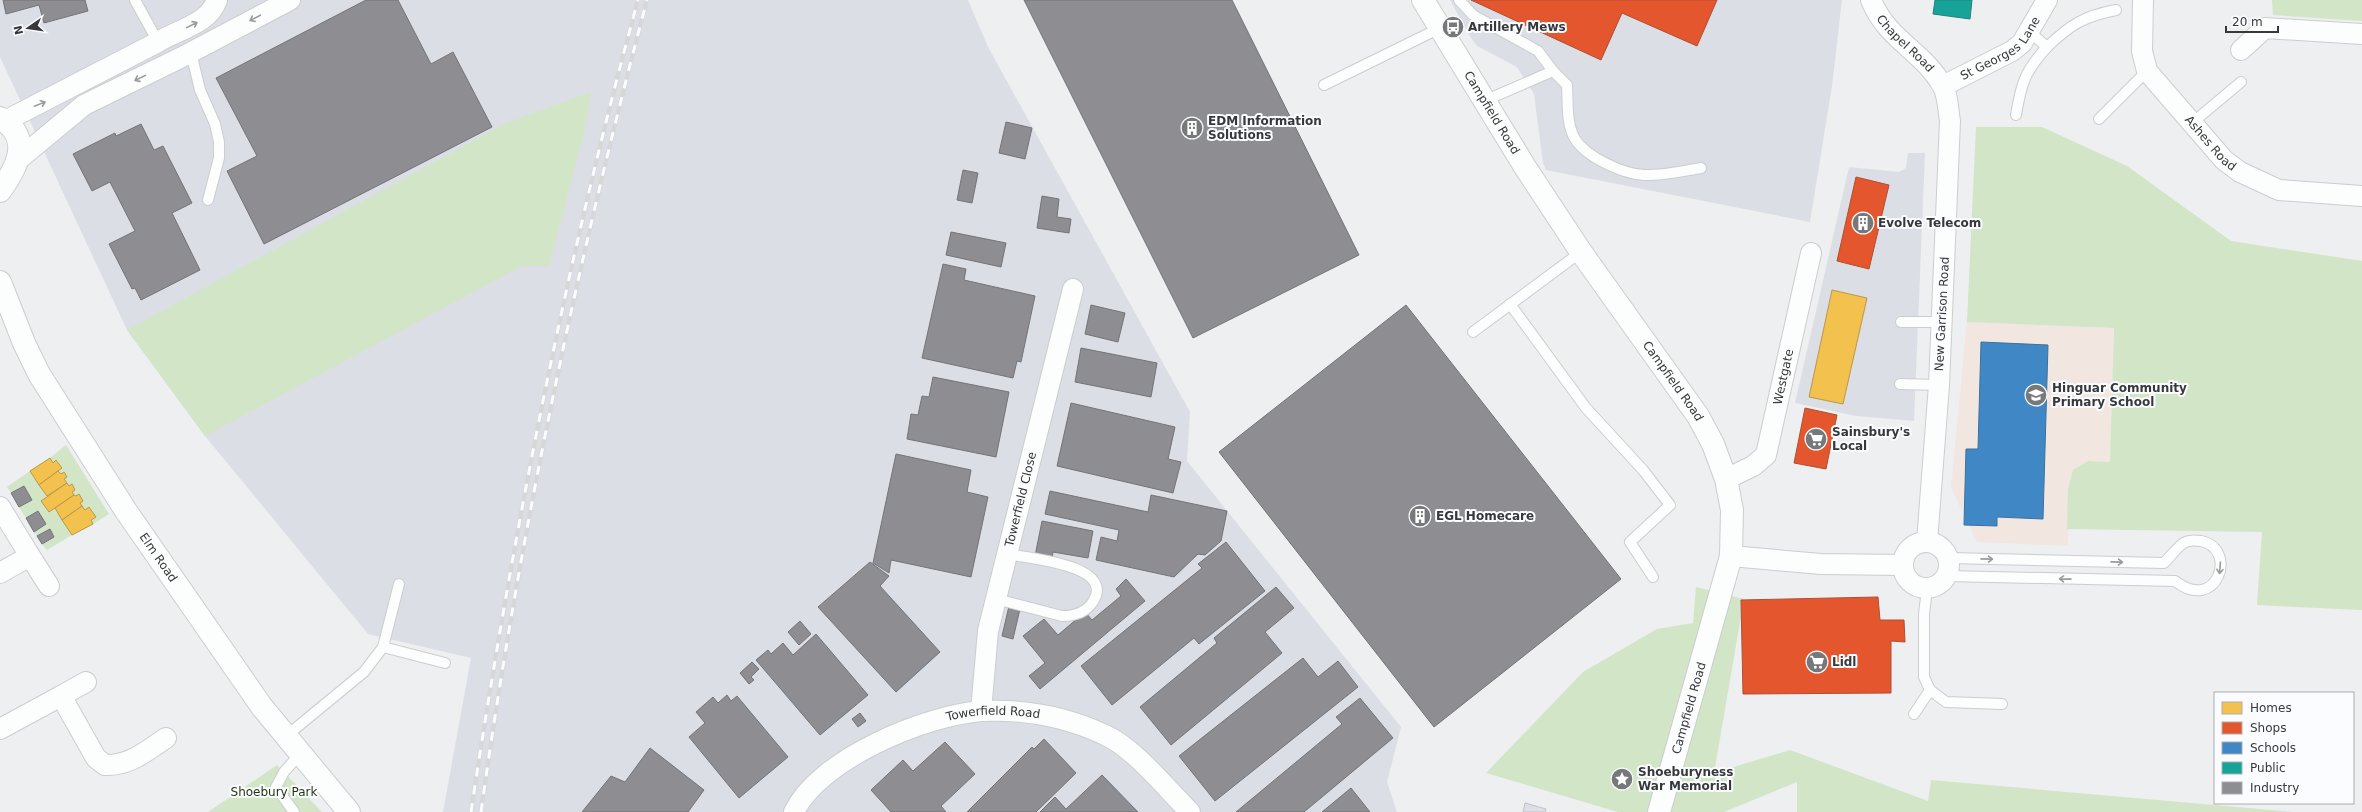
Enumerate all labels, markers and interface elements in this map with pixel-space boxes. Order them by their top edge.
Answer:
north arrow [8,8,48,48]
scale bar [2226,8,2278,34]
street label: Chapel Road [1874,12,1937,75]
bus stop icon: Artillery Mews [1440,14,1466,40]
street label: St Georges Lane [1958,14,2043,83]
one-way arrow [249,15,261,22]
text: 20 m [2232,15,2263,29]
place label: Artillery Mews [1468,20,1566,34]
one-way arrow [186,21,198,28]
text: N [11,24,26,36]
street label: Campfield Road [1461,68,1523,157]
one-way arrow [134,75,146,82]
one-way arrow [33,99,45,107]
street label: Ashes Road [2182,113,2239,174]
place label: EDM Information Solutions [1208,114,1322,142]
building icon: EDM Information Solutions [1179,115,1205,141]
building icon: Evolve Telecom [1850,210,1876,236]
place label: Evolve Telecom [1878,216,1981,230]
street label: New Garrison Road [1932,256,1952,372]
street label: Campfield Road [1640,338,1706,423]
street label: Westgate [1770,348,1796,406]
place label: Hinguar Community Primary School [2052,381,2187,409]
school or university icon: Hinguar Community Primary School [2023,382,2049,408]
place label: Sainsbury's Local [1832,425,1910,453]
supermarket icon: Sainsbury's Local [1803,426,1829,452]
street label: Towerfield Close [1002,450,1039,549]
building icon: EGL Homecare [1407,503,1433,529]
place label: EGL Homecare [1436,509,1534,523]
street label: Elm Road [136,530,180,585]
one-way arrow [1980,555,1993,562]
one-way arrow [2110,558,2123,565]
one-way arrow [2217,561,2224,574]
one-way arrow [2059,575,2072,583]
supermarket icon: Lidl [1804,649,1830,675]
place label: Lidl [1832,655,1856,669]
street label: Campfield Road [1669,660,1709,756]
legend [2214,692,2354,804]
text: Homes [2250,701,2292,715]
street label: Towerfield Road [944,704,1041,724]
text: Shops [2250,721,2286,735]
text: Schools [2250,741,2296,755]
text: Public [2250,761,2286,775]
place label: Shoeburyness War Memorial [1638,765,1733,793]
place icon: Shoeburyness War Memorial [1609,766,1635,792]
text: Industry [2250,781,2299,795]
park label: Shoebury Park [231,785,318,799]

